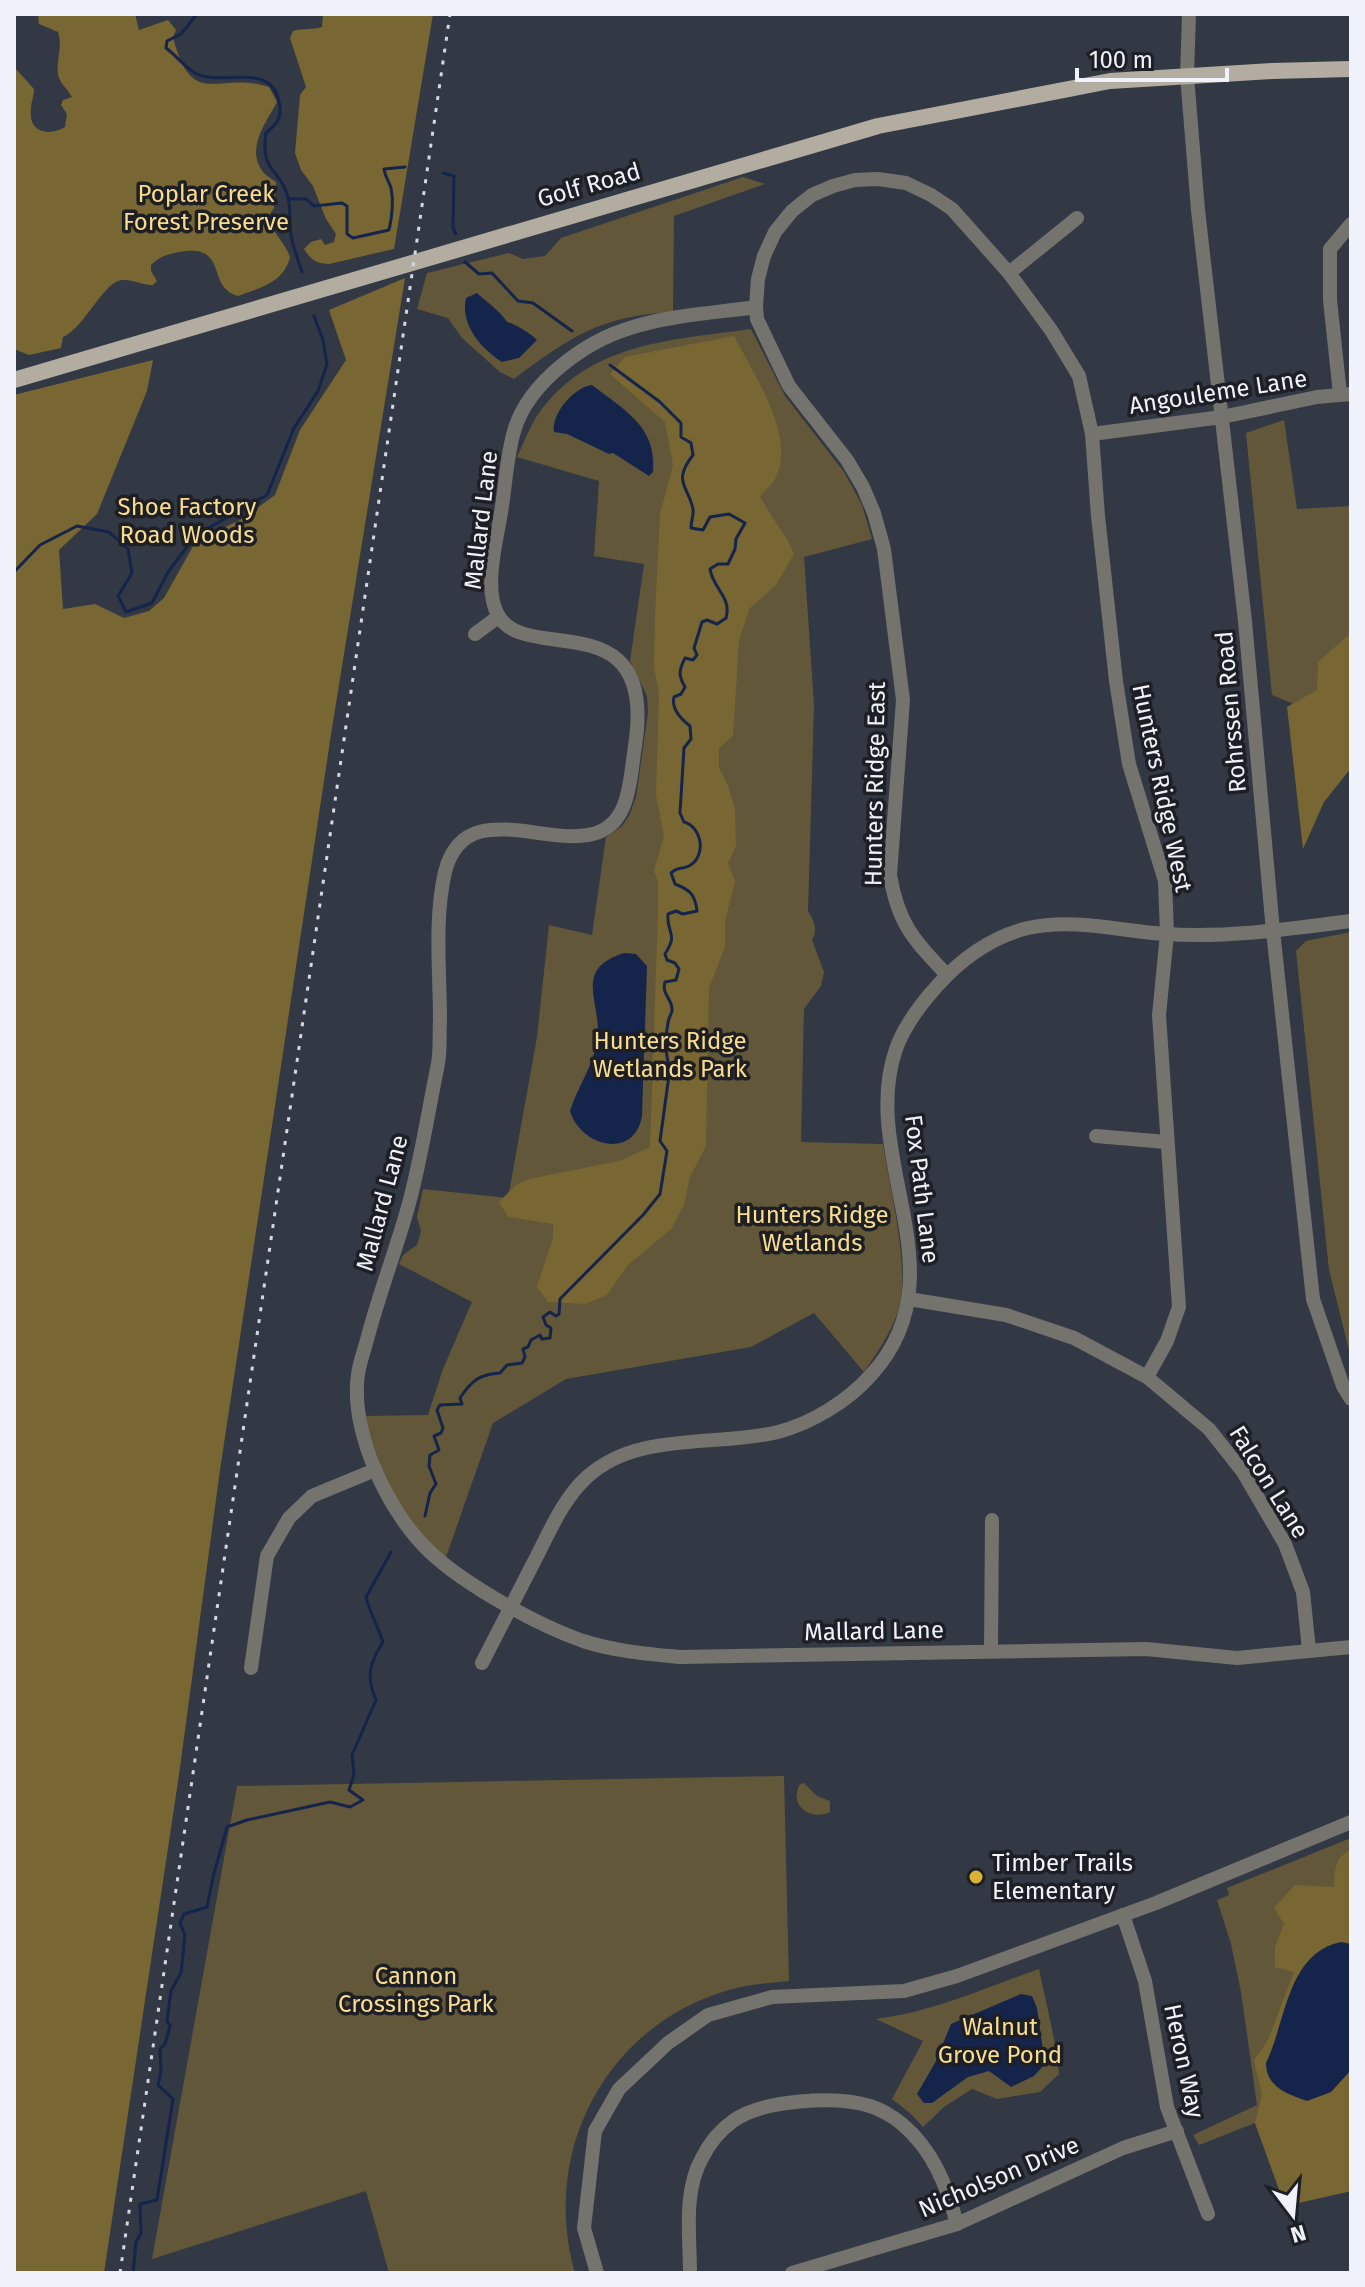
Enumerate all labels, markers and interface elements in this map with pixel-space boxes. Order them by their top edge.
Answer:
scale bar [1077,32,1227,82]
text: 100 m [1089,46,1153,74]
street label: Golf Road [534,157,644,213]
park label: Poplar Creek Forest Preserve [123,180,289,236]
street label: Angouleme Lane [1127,364,1309,420]
street label: Mallard Lane [459,449,503,591]
park label: Shoe Factory Road Woods [118,493,257,549]
street label: Rohrssen Road [1210,630,1252,794]
street label: Hunters Ridge East [859,681,891,887]
street label: Hunters Ridge West [1126,681,1198,895]
park label: Hunters Ridge Wetlands Park [593,1027,748,1083]
street label: Fox Path Lane [899,1113,945,1265]
street label: Mallard Lane [350,1132,414,1274]
park label: Hunters Ridge Wetlands [735,1201,889,1257]
street label: Falcon Lane [1223,1421,1315,1543]
street label: Mallard Lane [804,1616,944,1646]
place label: Timber Trails Elementary [992,1849,1133,1905]
marker: Timber Trails Elementary [967,1868,985,1886]
park label: Cannon Crossings Park [338,1962,495,2018]
street label: Heron Way [1158,2001,1210,2121]
park label: Walnut Grove Pond [938,2013,1062,2069]
street label: Nicholson Drive [915,2131,1083,2223]
north arrow [1253,2175,1333,2255]
text: N [1288,2219,1309,2249]

